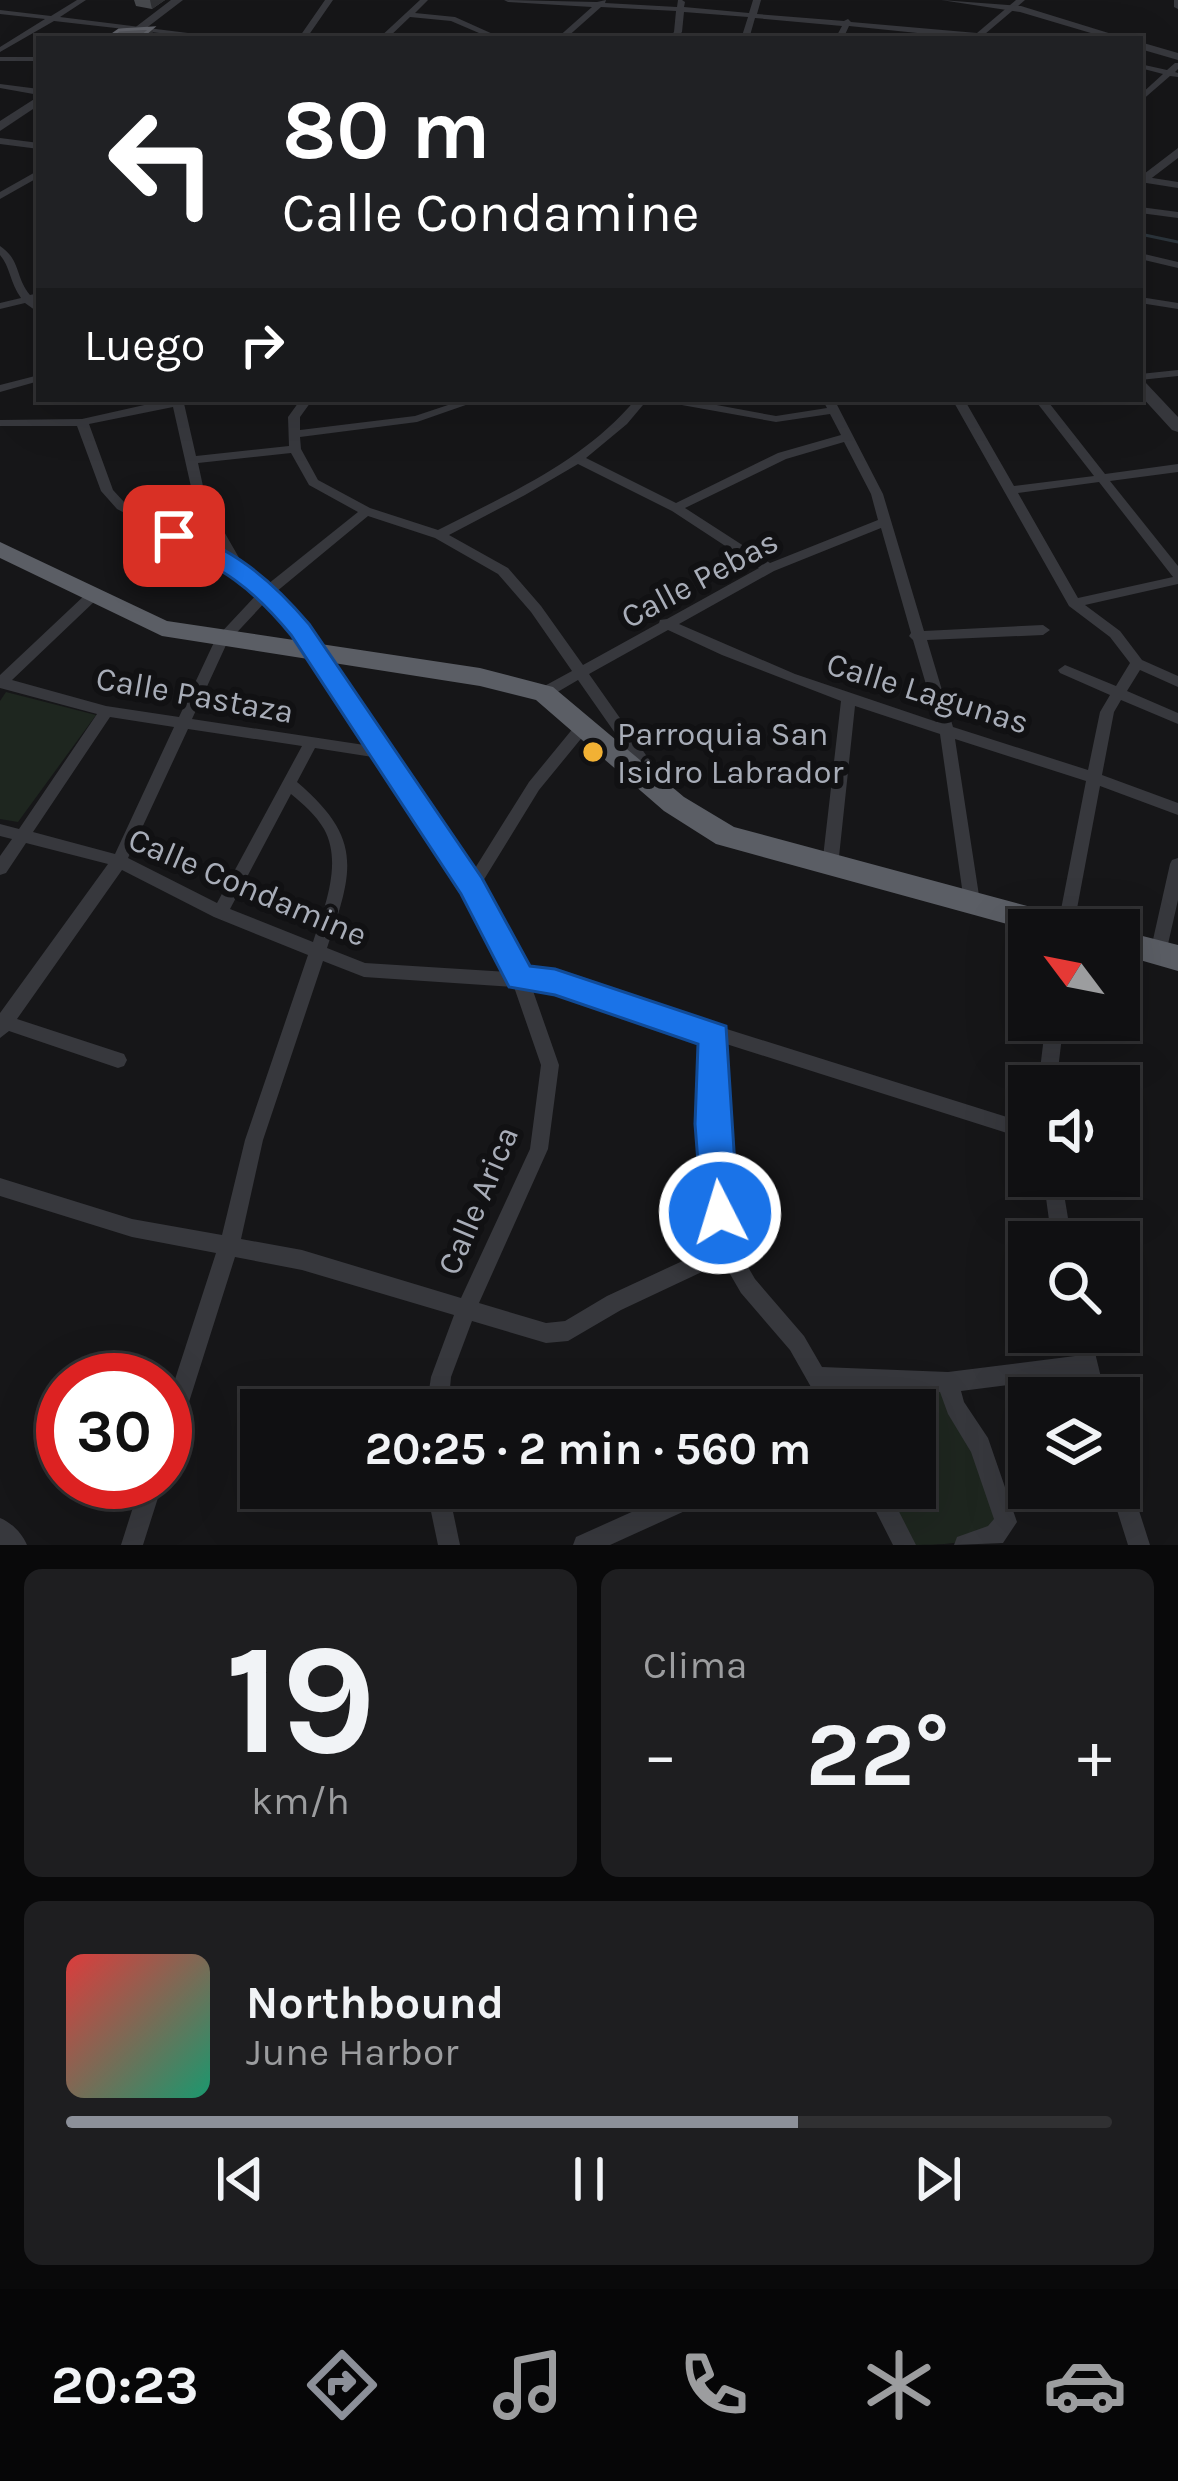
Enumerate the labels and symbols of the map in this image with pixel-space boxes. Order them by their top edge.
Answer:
pin [123,485,225,587]
street label: Calle Pebas [615,522,784,636]
street label: Calle Lagunas [822,644,1033,742]
street label: Calle Pastaza [93,659,297,731]
place label: Parroquia San Isidro Labrador [617,715,844,791]
marker: Parroquia San Isidro Labrador [580,739,606,765]
street label: Calle Condamine [123,820,372,954]
north arrow [1008,909,1140,1041]
street label: Calle Arica [430,1120,526,1280]
position arrow [657,1150,783,1276]
speed limit sign: 30 [36,1353,192,1509]

